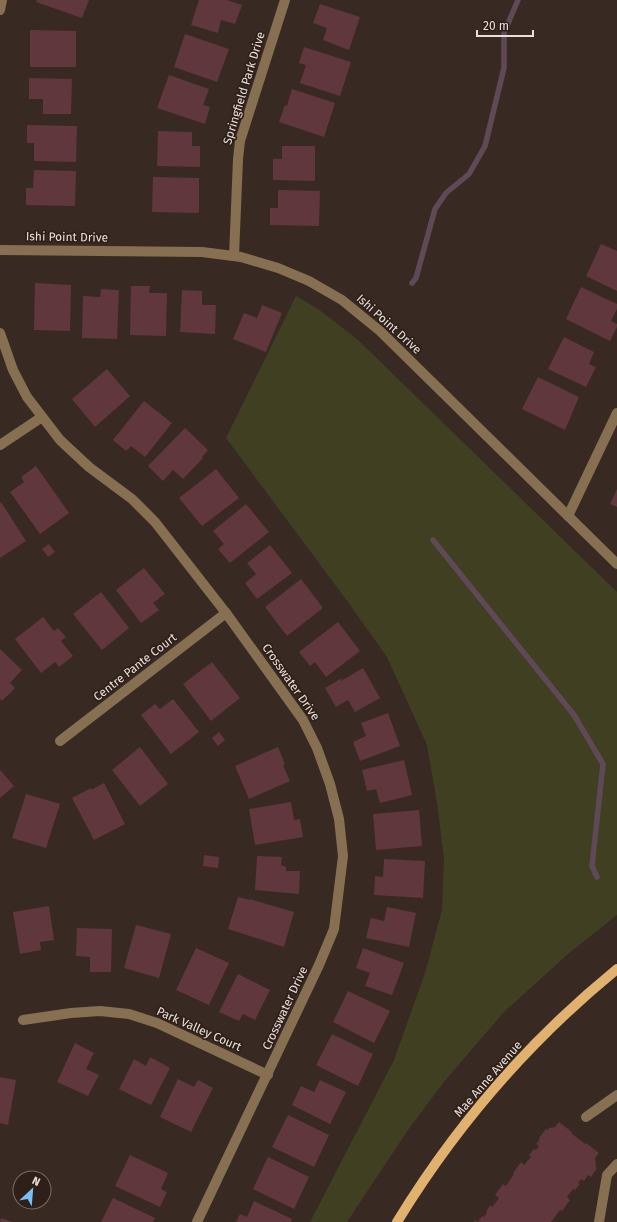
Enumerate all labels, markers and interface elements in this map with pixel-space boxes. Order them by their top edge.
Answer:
scale bar [477,12,533,38]
text: 20 m [483,19,509,33]
street label: Springfield Park Drive [220,30,268,146]
street label: Ishi Point Drive [26,229,108,245]
street label: Ishi Point Drive [354,291,424,357]
street label: Centre Pante Court [91,630,180,704]
street label: Crosswater Drive [259,641,323,723]
street label: Crosswater Drive [260,964,310,1052]
street label: Park Valley Court [154,1004,244,1054]
street label: Mae Anne Avenue [451,1038,525,1120]
north arrow [12,1170,52,1210]
text: N [30,1174,42,1189]

